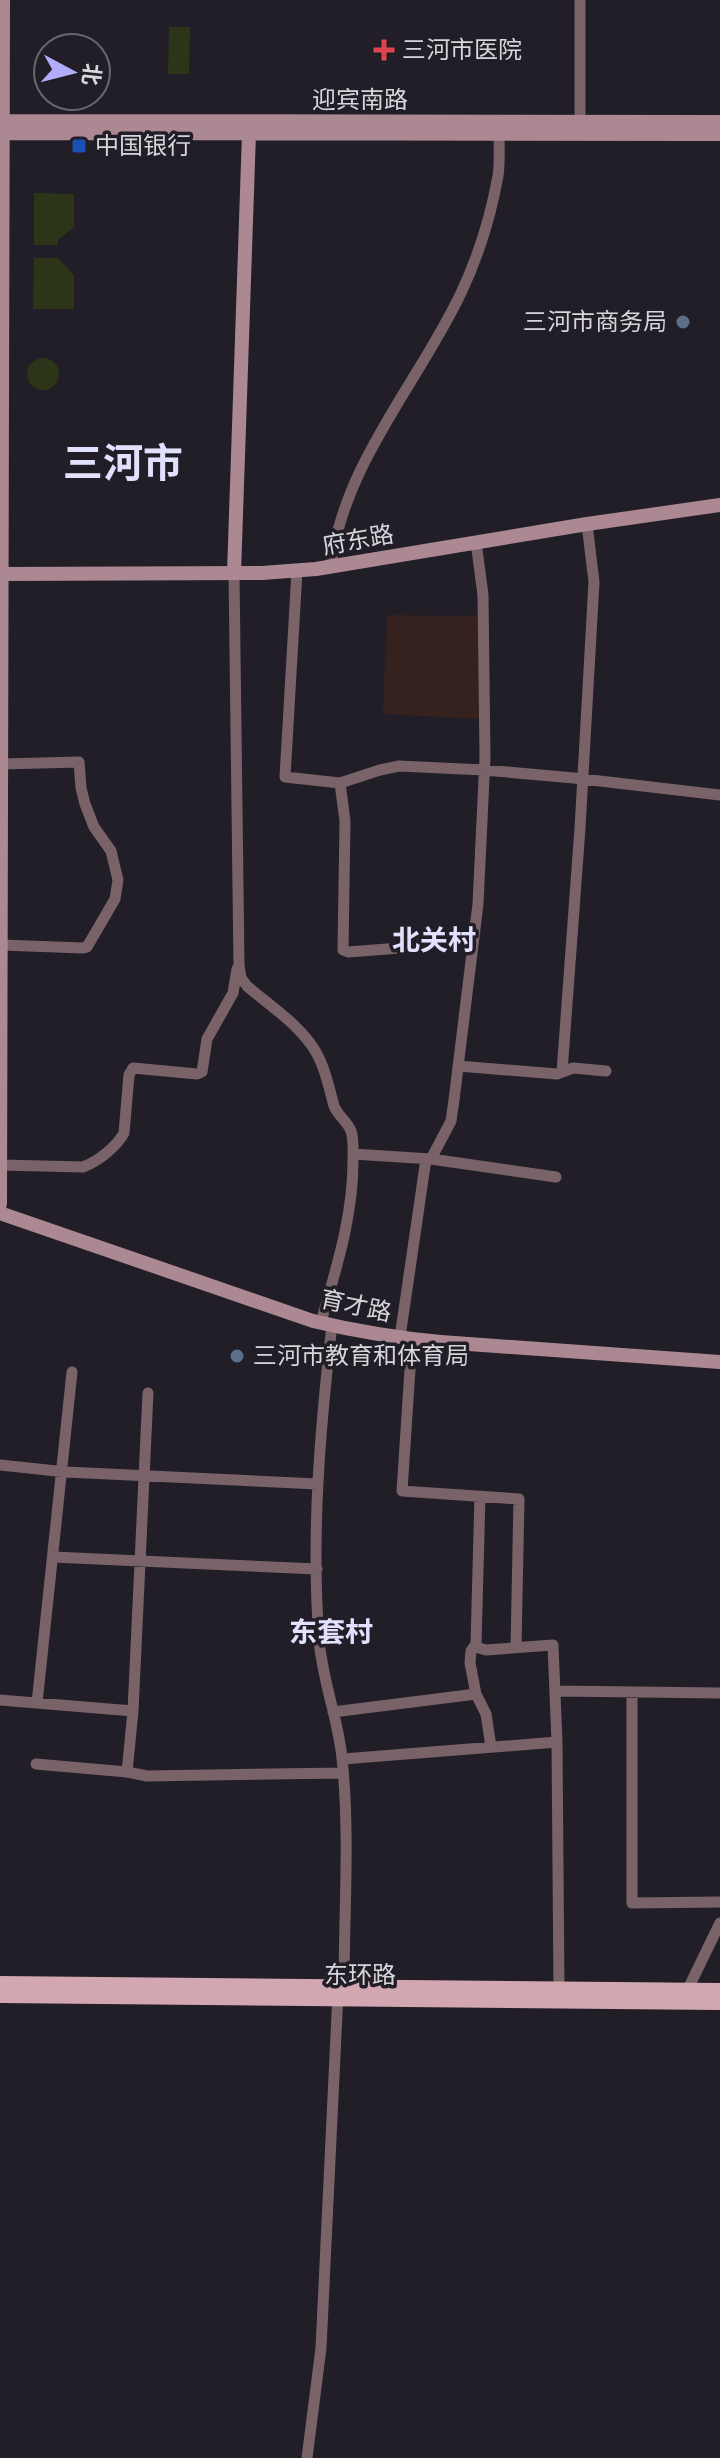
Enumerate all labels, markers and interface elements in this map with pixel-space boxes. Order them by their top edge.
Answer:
north arrow [32,32,112,112]
place label: 三河市医院 [402,34,522,64]
marker: 三河市医院 [373,39,395,61]
text: 北 [77,62,107,87]
street label: 迎宾南路 [312,84,408,114]
place label: 中国银行 [95,130,191,160]
marker: 中国银行 [70,137,88,155]
place label: 三河市商务局 [523,306,667,336]
marker: 三河市商务局 [674,313,692,331]
district label: 三河市 [63,437,183,487]
street label: 府东路 [320,518,396,560]
district label: 北关村 [392,922,476,957]
street label: 育才路 [318,1283,395,1327]
place label: 三河市教育和体育局 [253,1340,469,1370]
marker: 三河市教育和体育局 [228,1347,246,1365]
district label: 东套村 [289,1614,373,1649]
street label: 东环路 [324,1959,396,1989]

